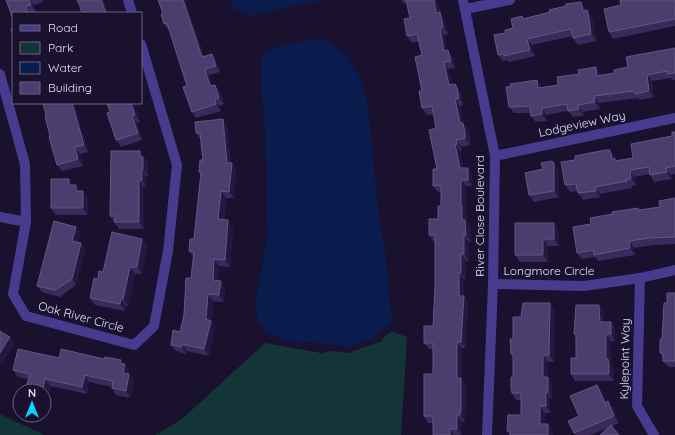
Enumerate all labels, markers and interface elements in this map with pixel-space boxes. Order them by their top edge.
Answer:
legend [12,12,142,104]
text: Road [48,20,78,35]
text: Park [48,40,73,55]
text: Water [48,60,83,75]
text: Building [48,80,92,95]
street label: Lodgeview Way [537,107,627,140]
street label: River Close Boulevard [472,155,487,277]
street label: Longmore Circle [503,263,595,278]
street label: Oak River Circle [37,298,126,335]
street label: Kylepoint Way [616,318,633,400]
north arrow [12,383,52,423]
text: N [28,386,36,400]

